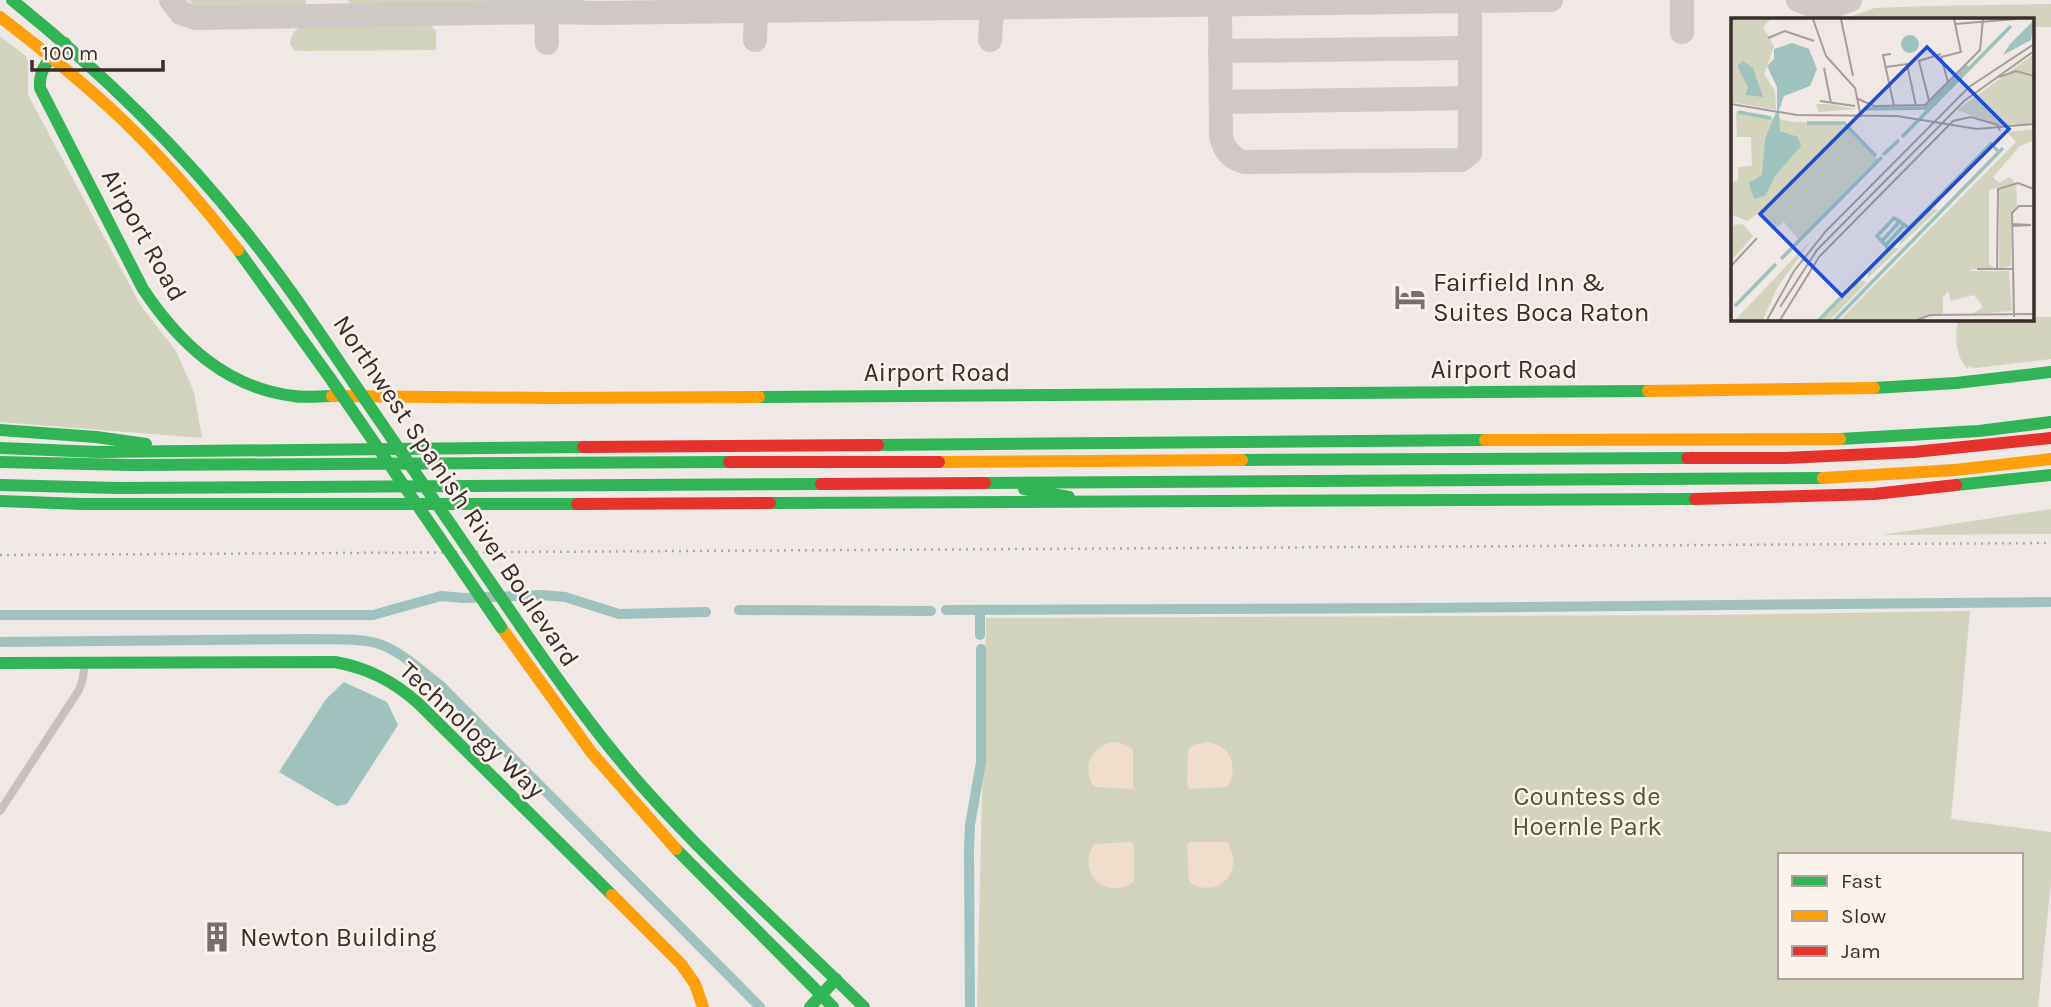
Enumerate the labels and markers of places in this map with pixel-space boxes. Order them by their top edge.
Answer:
place label: Fairfield Inn & Suites Boca Raton [1433,267,1649,328]
hotel icon: Fairfield Inn & Suites Boca Raton [1393,280,1427,314]
building icon: Newton Building [200,920,234,954]
place label: Newton Building [240,922,437,953]

